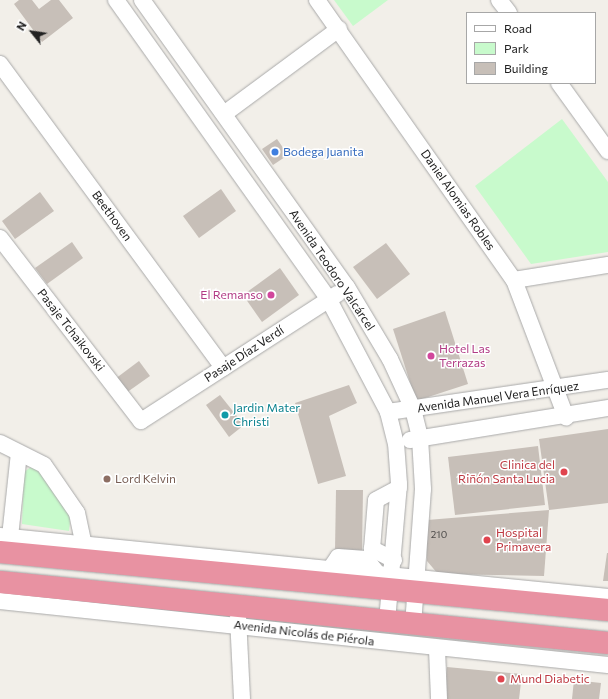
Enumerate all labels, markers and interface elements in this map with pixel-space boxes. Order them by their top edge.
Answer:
north arrow [12,12,52,52]
legend [466,12,596,84]
text: N [13,19,29,33]
text: Road [504,21,532,35]
text: Park [504,41,529,55]
text: Building [504,61,548,75]
place label: Bodega Juanita [283,145,364,159]
marker: Bodega Juanita [270,147,280,157]
street label: Daniel Alomias Robles [418,147,498,253]
street label: Beethoven [89,188,135,244]
street label: Avenida Teodoro Valcárcel [286,207,378,333]
street label: Pasaje Tchaikovski [34,286,108,374]
place label: El Remanso [200,288,263,302]
marker: El Remanso [266,290,276,300]
street label: Pasaje Díaz Verdí [201,323,287,385]
place label: Hotel Las Terrazas [439,342,490,370]
marker: Hotel Las Terrazas [426,351,436,361]
street label: Avenida Manuel Vera Enríquez [416,379,580,415]
place label: Jardin Mater Christi [233,401,300,429]
marker: Jardin Mater Christi [220,410,230,420]
place label: Clinica del Riñón Santa Lucia [458,458,555,486]
marker: Clinica del Riñón Santa Lucia [558,466,570,478]
place label: Lord Kelvin [115,472,176,486]
marker: Lord Kelvin [102,474,112,484]
place label: Hospital Primavera [496,526,551,554]
house number: 210 [431,529,447,541]
marker: Hospital Primavera [481,534,493,546]
street label: Avenida Nicolás de Piérola [233,617,375,649]
place label: Mund Diabetic [510,672,590,686]
marker: Mund Diabetic [495,673,507,685]

